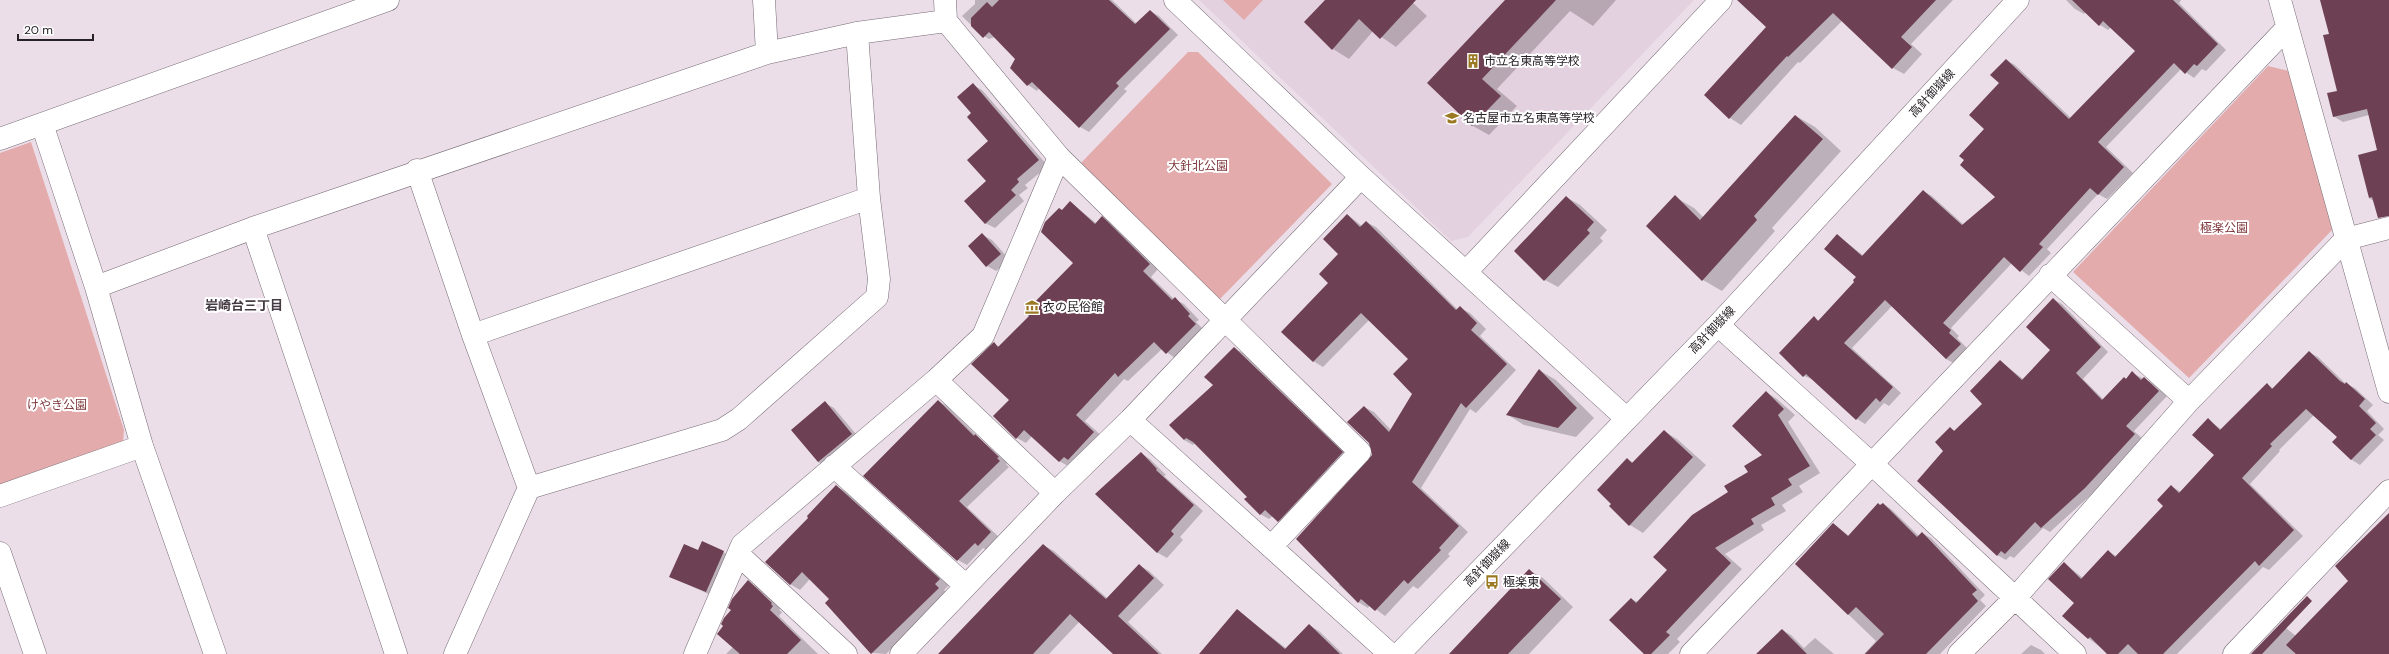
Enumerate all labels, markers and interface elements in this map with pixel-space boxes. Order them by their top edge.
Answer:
scale bar [18,16,93,42]
text: 20 m [24,22,53,38]
building icon: 市立名東高等学校 [1465,53,1481,69]
place label: 市立名東高等学校 [1484,53,1580,69]
street label: 高針御嶽線 [1906,66,1958,120]
school or university icon: 名古屋市立名東高等学校 [1444,110,1460,126]
place label: 名古屋市立名東高等学校 [1463,110,1595,126]
park label: 大針北公園 [1168,158,1228,174]
park label: 極楽公園 [2200,220,2248,236]
district label: 岩崎台三丁目 [205,297,283,314]
museum icon: 衣の民俗館 [1024,299,1040,315]
place label: 衣の民俗館 [1043,299,1103,315]
street label: 高針御嶽線 [1685,303,1739,357]
park label: けやき公園 [27,397,87,413]
street label: 高針御嶽線 [1460,536,1514,590]
bus stop icon: 極楽東 [1484,574,1500,590]
place label: 極楽東 [1503,574,1539,590]

